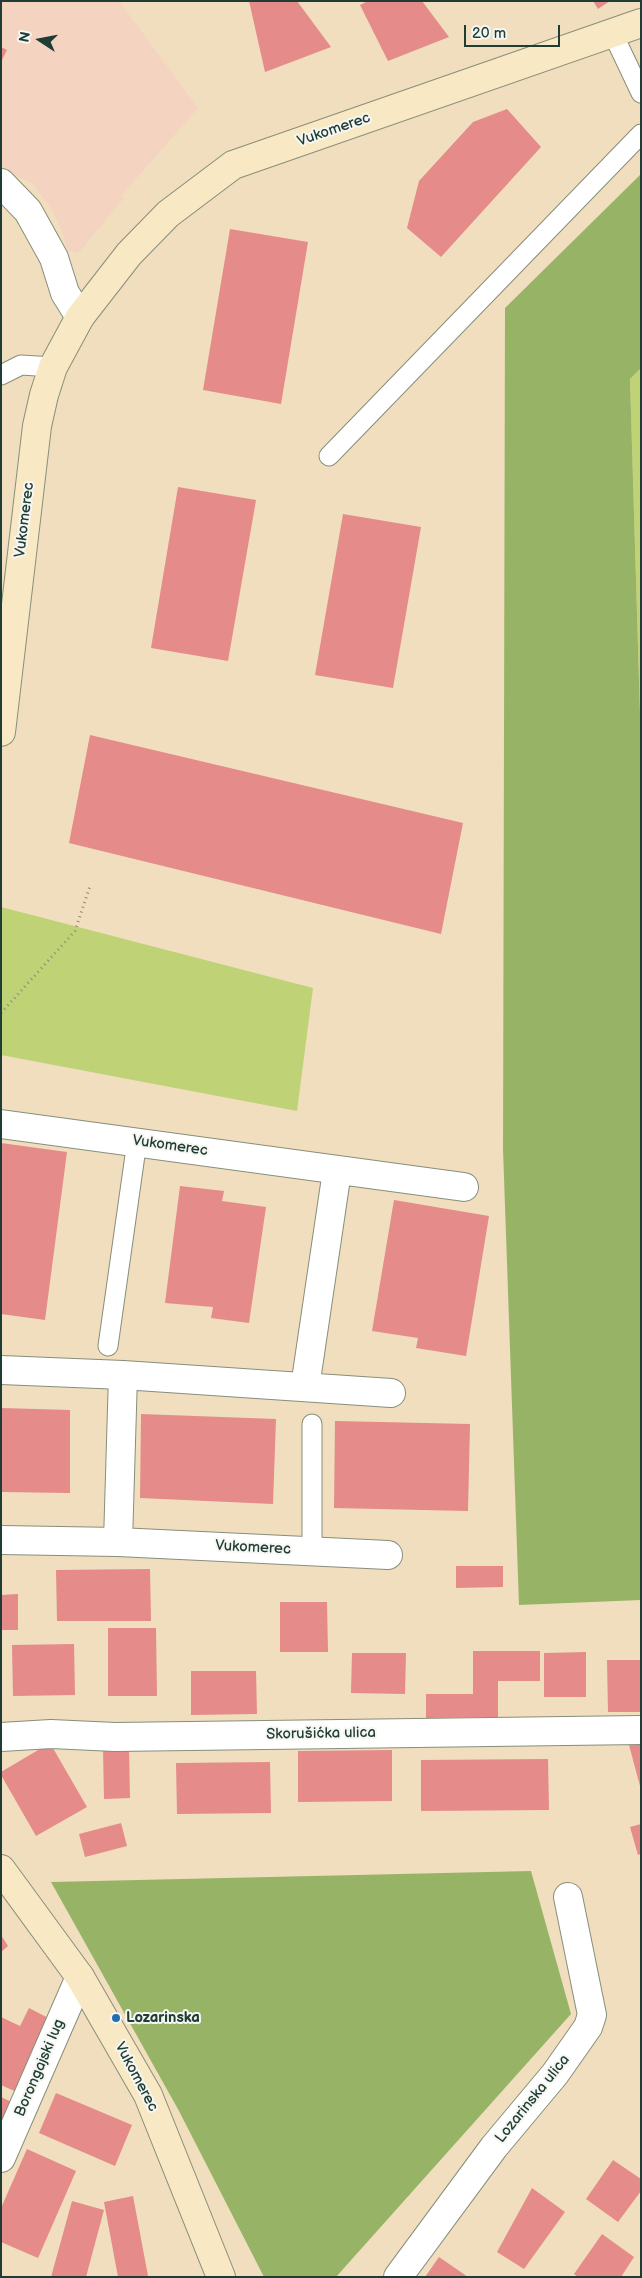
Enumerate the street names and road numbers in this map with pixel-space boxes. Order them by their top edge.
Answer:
street label: Vukomerec [295,109,373,151]
street label: Vukomerec [11,481,39,559]
street label: Vukomerec [131,1132,209,1160]
street label: Vukomerec [215,1537,291,1559]
street label: Skorušićka ulica [266,1724,376,1744]
street label: Borongajski lug [11,2016,69,2120]
street label: Vukomerec [110,2039,162,2115]
street label: Lozarinska ulica [492,2051,574,2147]

